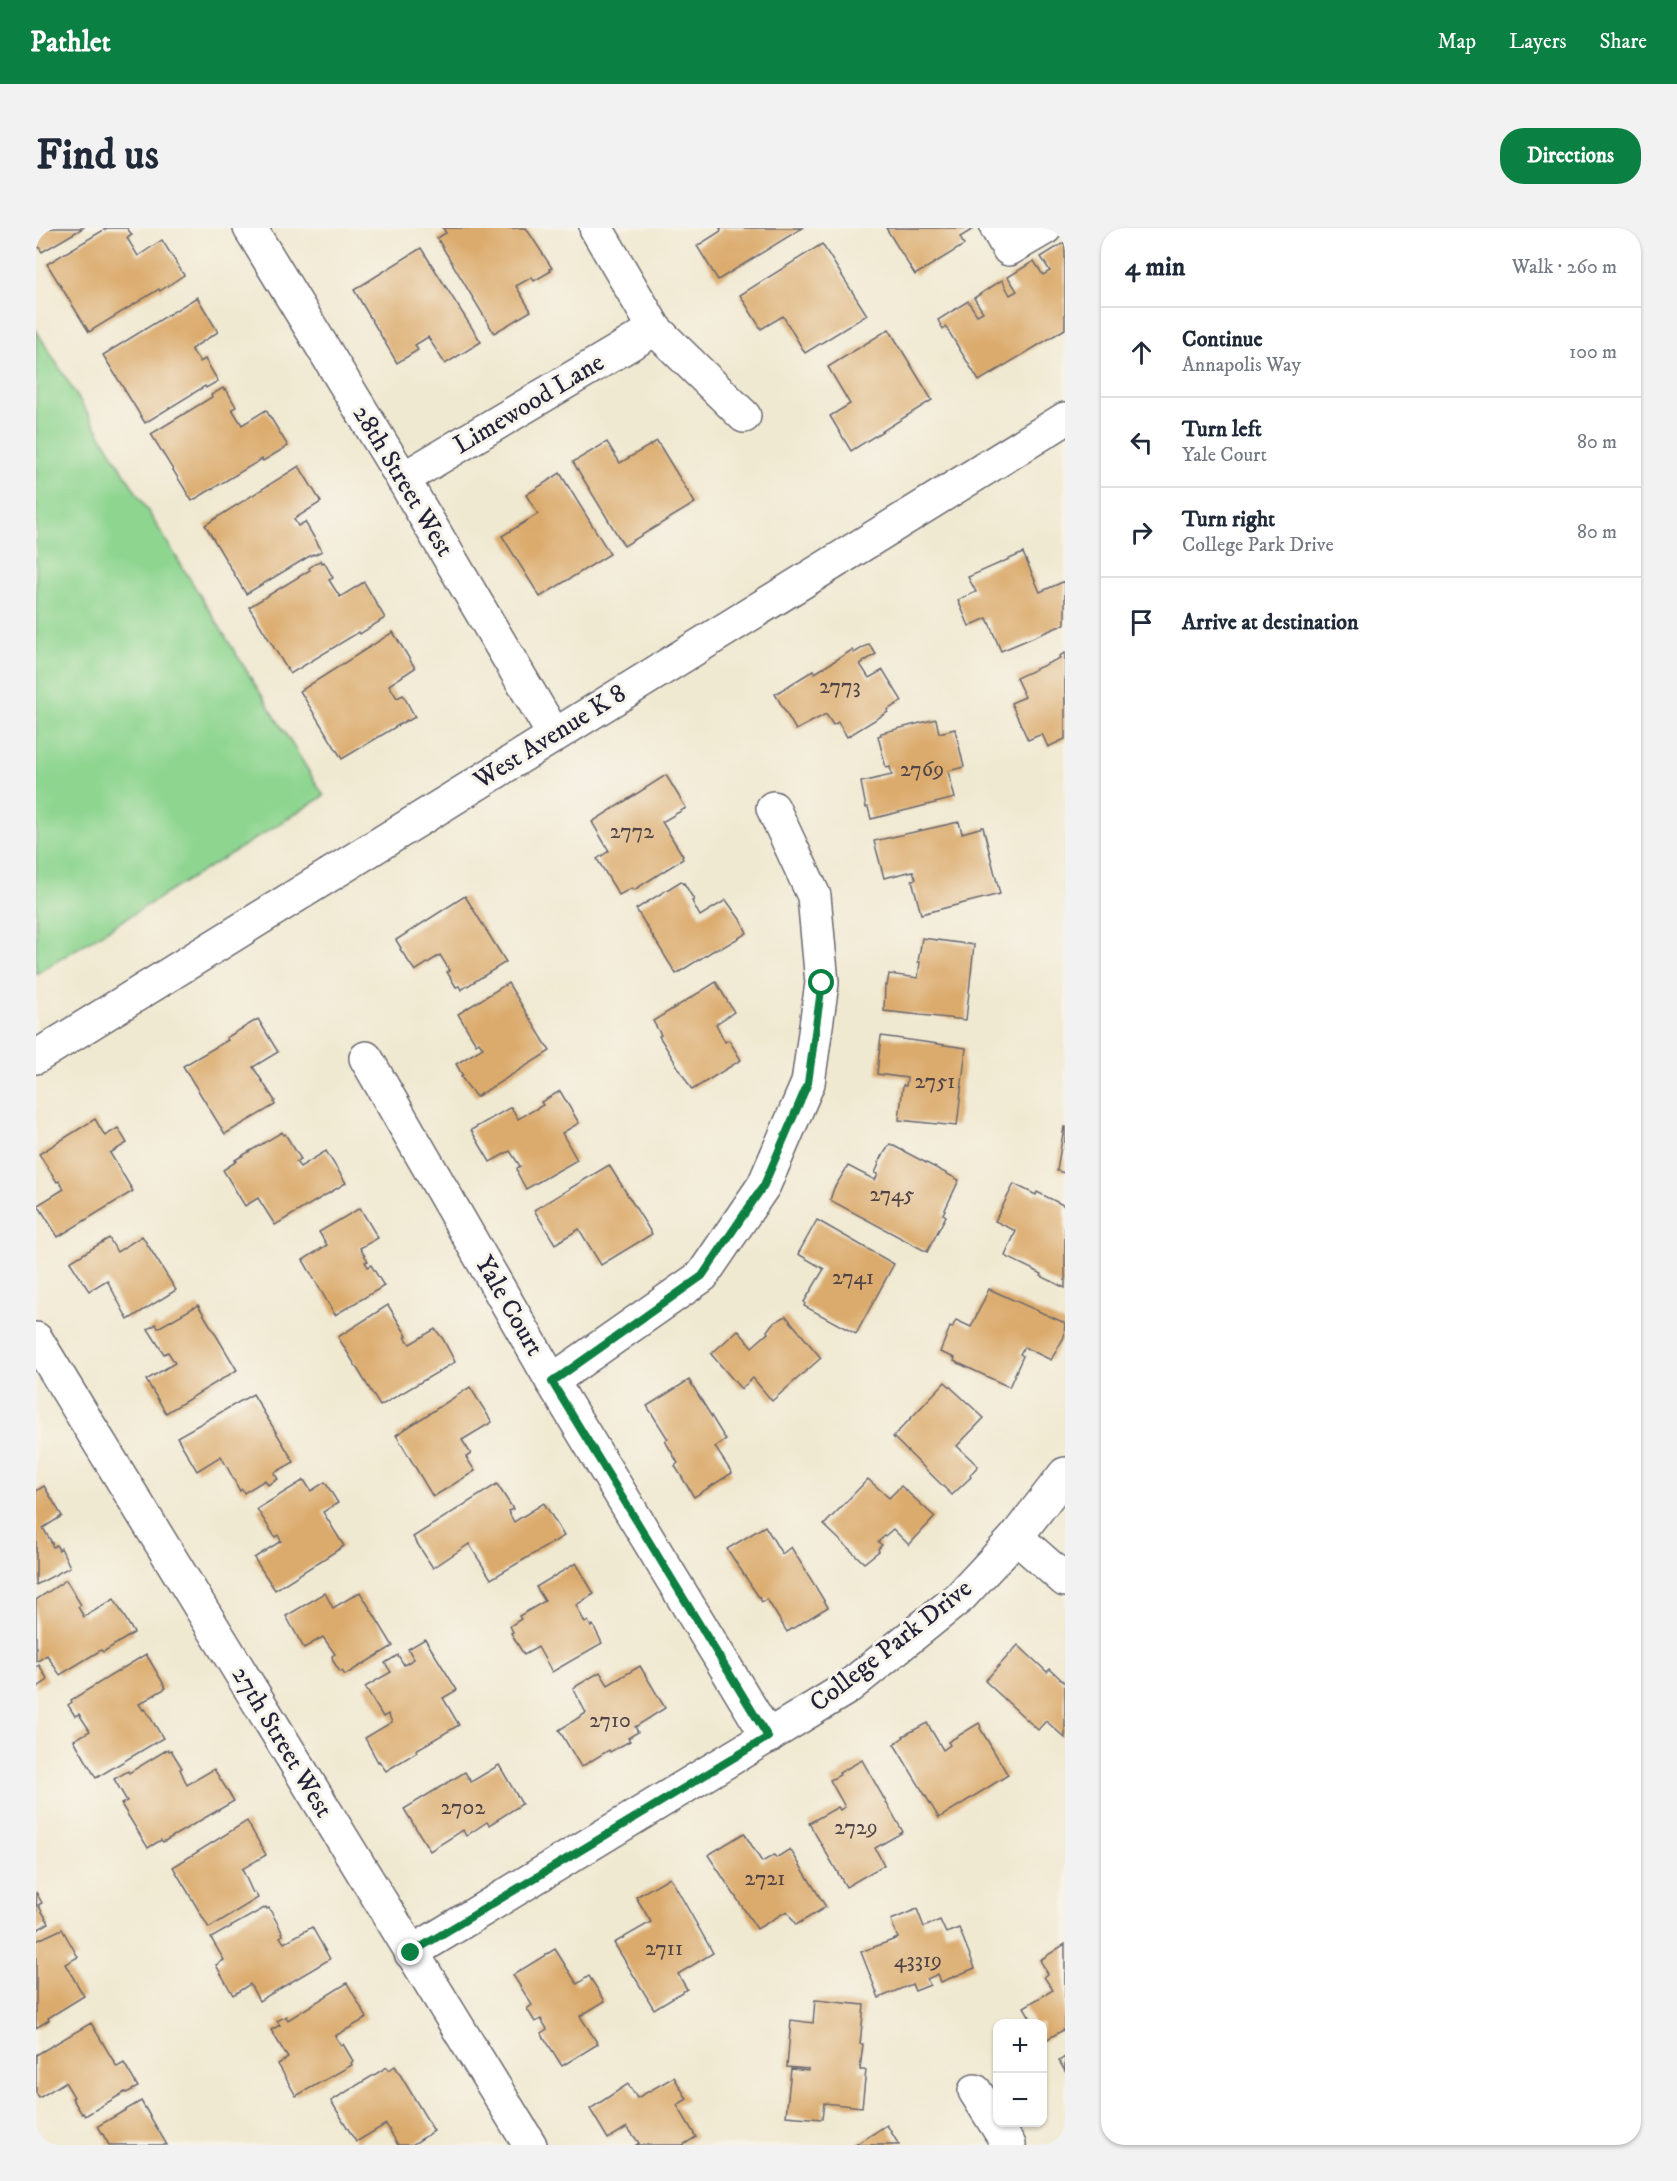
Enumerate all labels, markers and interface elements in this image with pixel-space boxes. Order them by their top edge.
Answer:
text: Pathlet [30,25,111,60]
text: Map [1437,29,1476,55]
text: Layers [1509,29,1567,55]
text: Share [1600,29,1647,55]
button: Directions [1500,128,1641,184]
text: Find us [36,130,159,182]
text: 4 min [1125,251,1185,284]
text: Walk · 260 m [1512,255,1617,280]
text: Continue [1182,326,1263,353]
icon: ahead [1125,336,1158,369]
text: 100 m [1569,340,1617,365]
street label: Limewood Lane [448,346,610,462]
text: Annapolis Way [1182,353,1301,378]
street label: 28th Street West [345,399,461,563]
text: Turn left [1182,416,1262,443]
icon: left [1125,426,1158,459]
text: 80 m [1577,430,1617,455]
text: Yale Court [1182,443,1267,468]
text: Turn right [1182,506,1275,533]
icon: right [1125,516,1158,549]
text: 80 m [1577,520,1617,545]
text: College Park Drive [1182,533,1334,558]
icon: arrive [1125,606,1158,639]
text: Arrive at destination [1182,609,1359,636]
house number: 2773 [819,673,861,700]
street label: West Avenue K 8 [467,677,632,797]
house number: 2769 [900,756,944,783]
house number: 2772 [610,818,654,845]
route start [808,969,834,995]
house number: 2751 [915,1068,955,1095]
house number: 2745 [870,1181,915,1208]
street label: Yale Court [467,1250,551,1362]
house number: 2741 [832,1264,874,1291]
street label: College Park Drive [803,1572,979,1720]
street label: 27th Street West [224,1660,340,1824]
house number: 2710 [589,1707,631,1734]
house number: 2702 [441,1794,485,1821]
house number: 2729 [834,1814,878,1841]
house number: 2721 [745,1865,785,1892]
house number: 2711 [645,1935,683,1962]
route end [397,1939,423,1965]
house number: 43319 [894,1947,942,1974]
map controls [993,2019,1047,2127]
button: + [993,2019,1047,2073]
button: − [993,2073,1047,2127]

